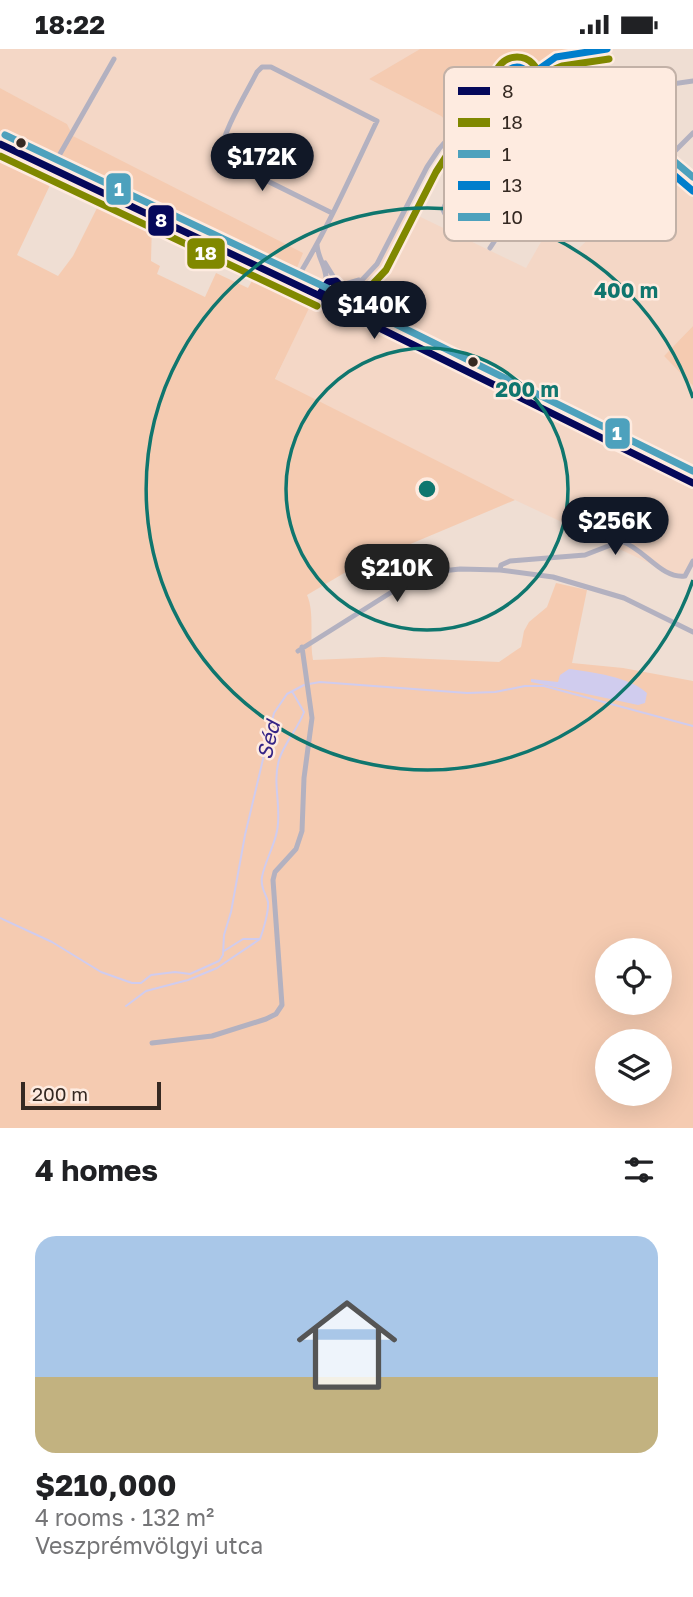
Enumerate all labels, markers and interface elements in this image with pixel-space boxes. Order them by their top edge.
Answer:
text: 18:22 [35,9,105,40]
legend [444,67,676,241]
text: 8 [502,79,514,102]
text: 18 [502,110,523,133]
pin: $172K [213,134,311,193]
unlabelled marker [14,136,28,150]
text: $172K [227,142,297,170]
text: 1 [502,142,511,165]
line badge: 1 [105,172,132,206]
text: 13 [502,173,522,196]
text: 1 [114,177,124,200]
line badge: 8 [147,204,175,237]
text: 10 [502,205,523,228]
text: 8 [155,208,167,231]
line badge: 18 [186,237,226,270]
text: 18 [195,241,217,264]
text: 400 m [594,277,658,303]
pin: $140K [325,281,423,341]
text: $140K [337,290,411,318]
unlabelled marker [466,355,480,369]
text: 200 m [495,376,559,402]
line badge: 1 [604,417,631,450]
text: 1 [612,421,622,444]
centre of rings [415,477,439,501]
pin: $256K [566,497,664,557]
text: $256K [578,506,652,534]
pin: $210K [348,545,446,604]
text: $210K [361,553,433,581]
water label: Séd [251,716,286,762]
map controls [595,938,672,1106]
button: locate [595,938,672,1015]
button: layers [595,1029,672,1106]
scale bar [21,1079,161,1111]
text: 200 m [32,1082,88,1105]
icon: filters [620,1151,658,1189]
text: 4 homes [35,1152,158,1188]
icon: home [284,1282,410,1408]
text: $210,000 [35,1467,176,1503]
text: 4 rooms · 132 m² [35,1503,214,1531]
text: Veszprémvölgyi utca [35,1531,263,1559]

